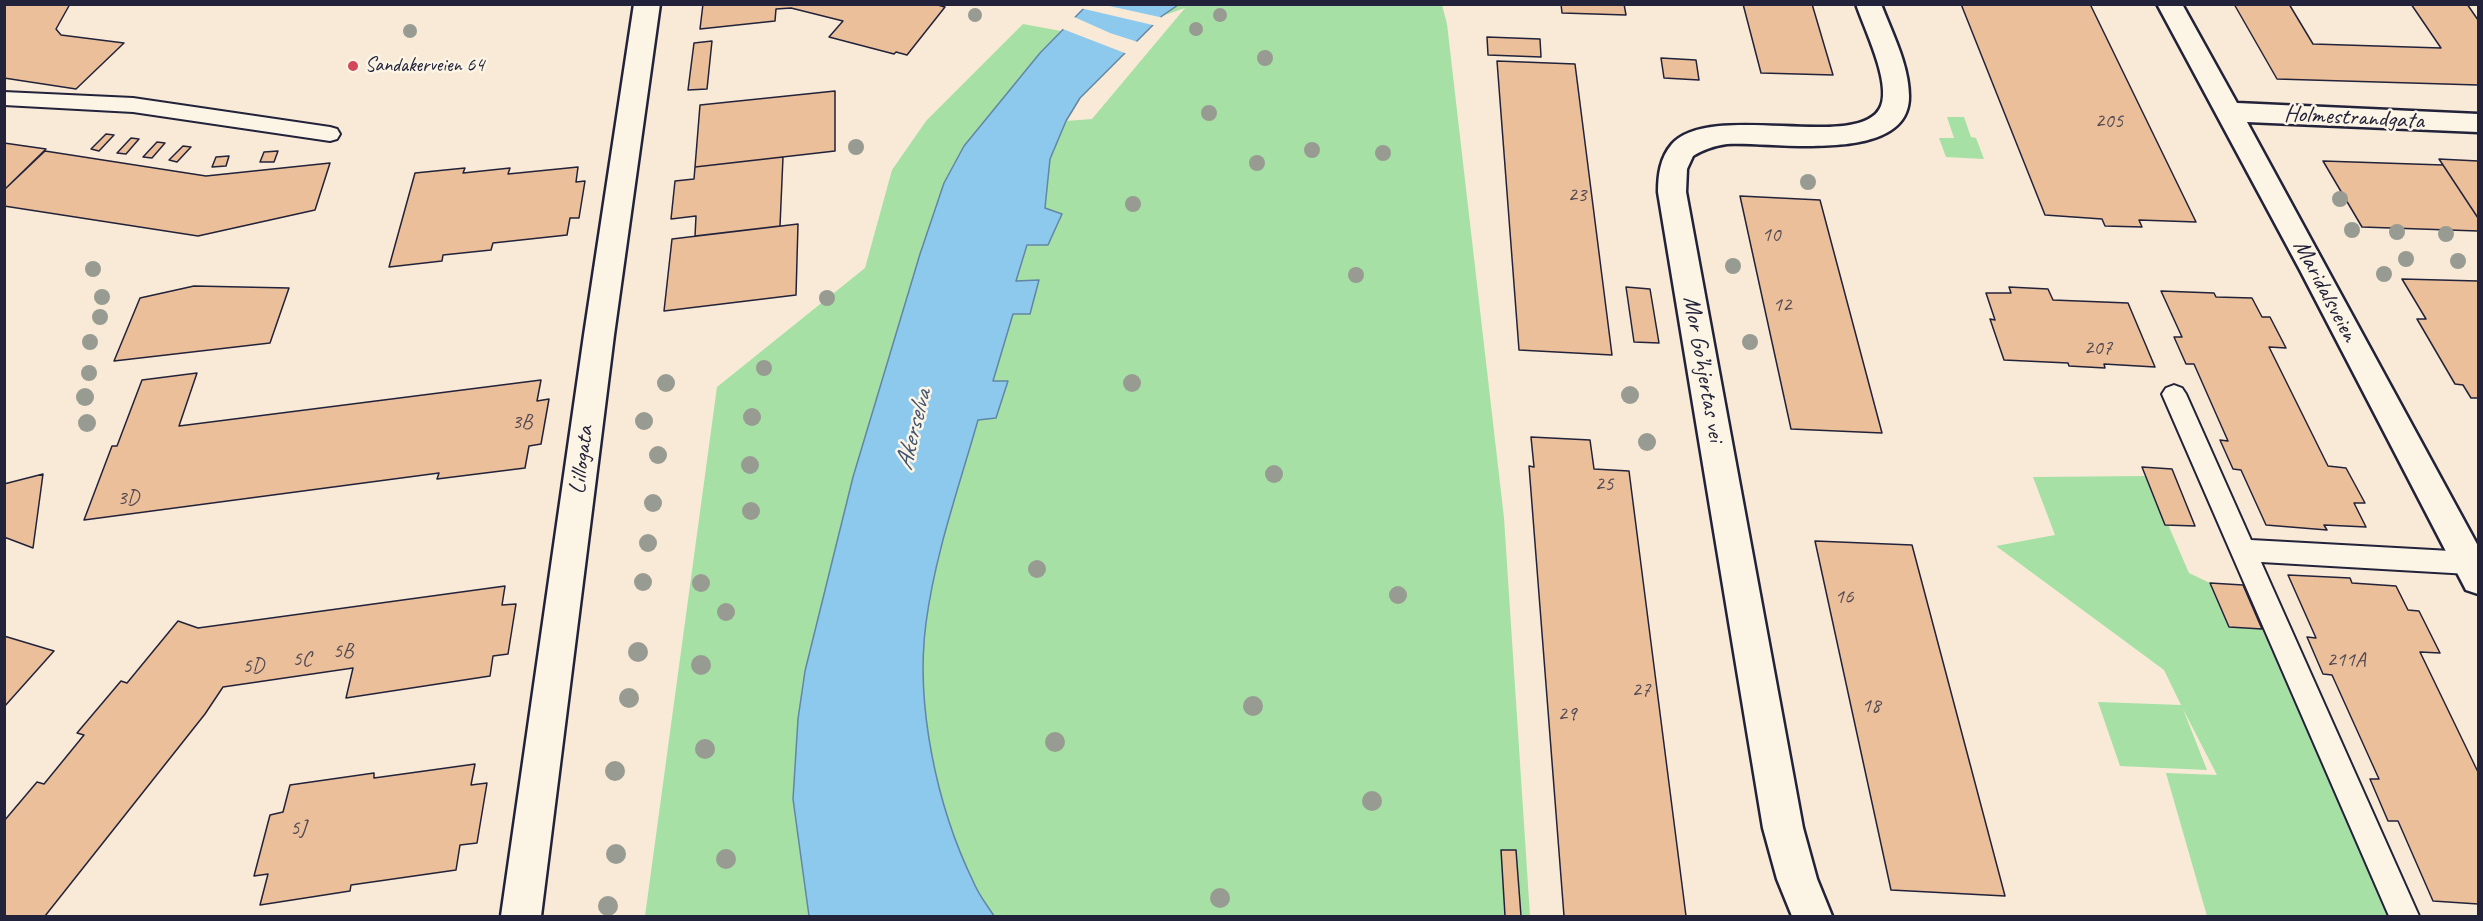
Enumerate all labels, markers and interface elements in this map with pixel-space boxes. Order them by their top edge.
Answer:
place label: Sandakerveien 64 [365,54,484,78]
marker: Sandakerveien 64 [346,59,360,73]
street label: Holmestrandgata [2283,100,2425,136]
house number: 205 [2095,108,2123,134]
house number: 23 [1568,182,1586,208]
house number: 10 [1762,222,1780,248]
street label: Maridalsveien [2286,235,2364,347]
house number: 12 [1773,292,1791,318]
street label: Mor Go’hjertas vei [1676,294,1730,444]
house number: 207 [2084,335,2112,361]
water label: Akerselva [889,387,939,473]
house number: 3B [512,409,532,435]
street label: Lillogata [564,424,600,496]
house number: 25 [1595,471,1613,497]
house number: 3D [117,485,139,511]
house number: 16 [1835,584,1853,610]
house number: 5B [333,638,353,664]
house number: 5C [292,646,312,672]
house number: 211A [2327,647,2365,673]
house number: 5D [242,653,264,679]
house number: 27 [1632,677,1650,703]
house number: 18 [1862,693,1880,719]
house number: 29 [1558,701,1576,727]
house number: 5J [290,815,306,841]

